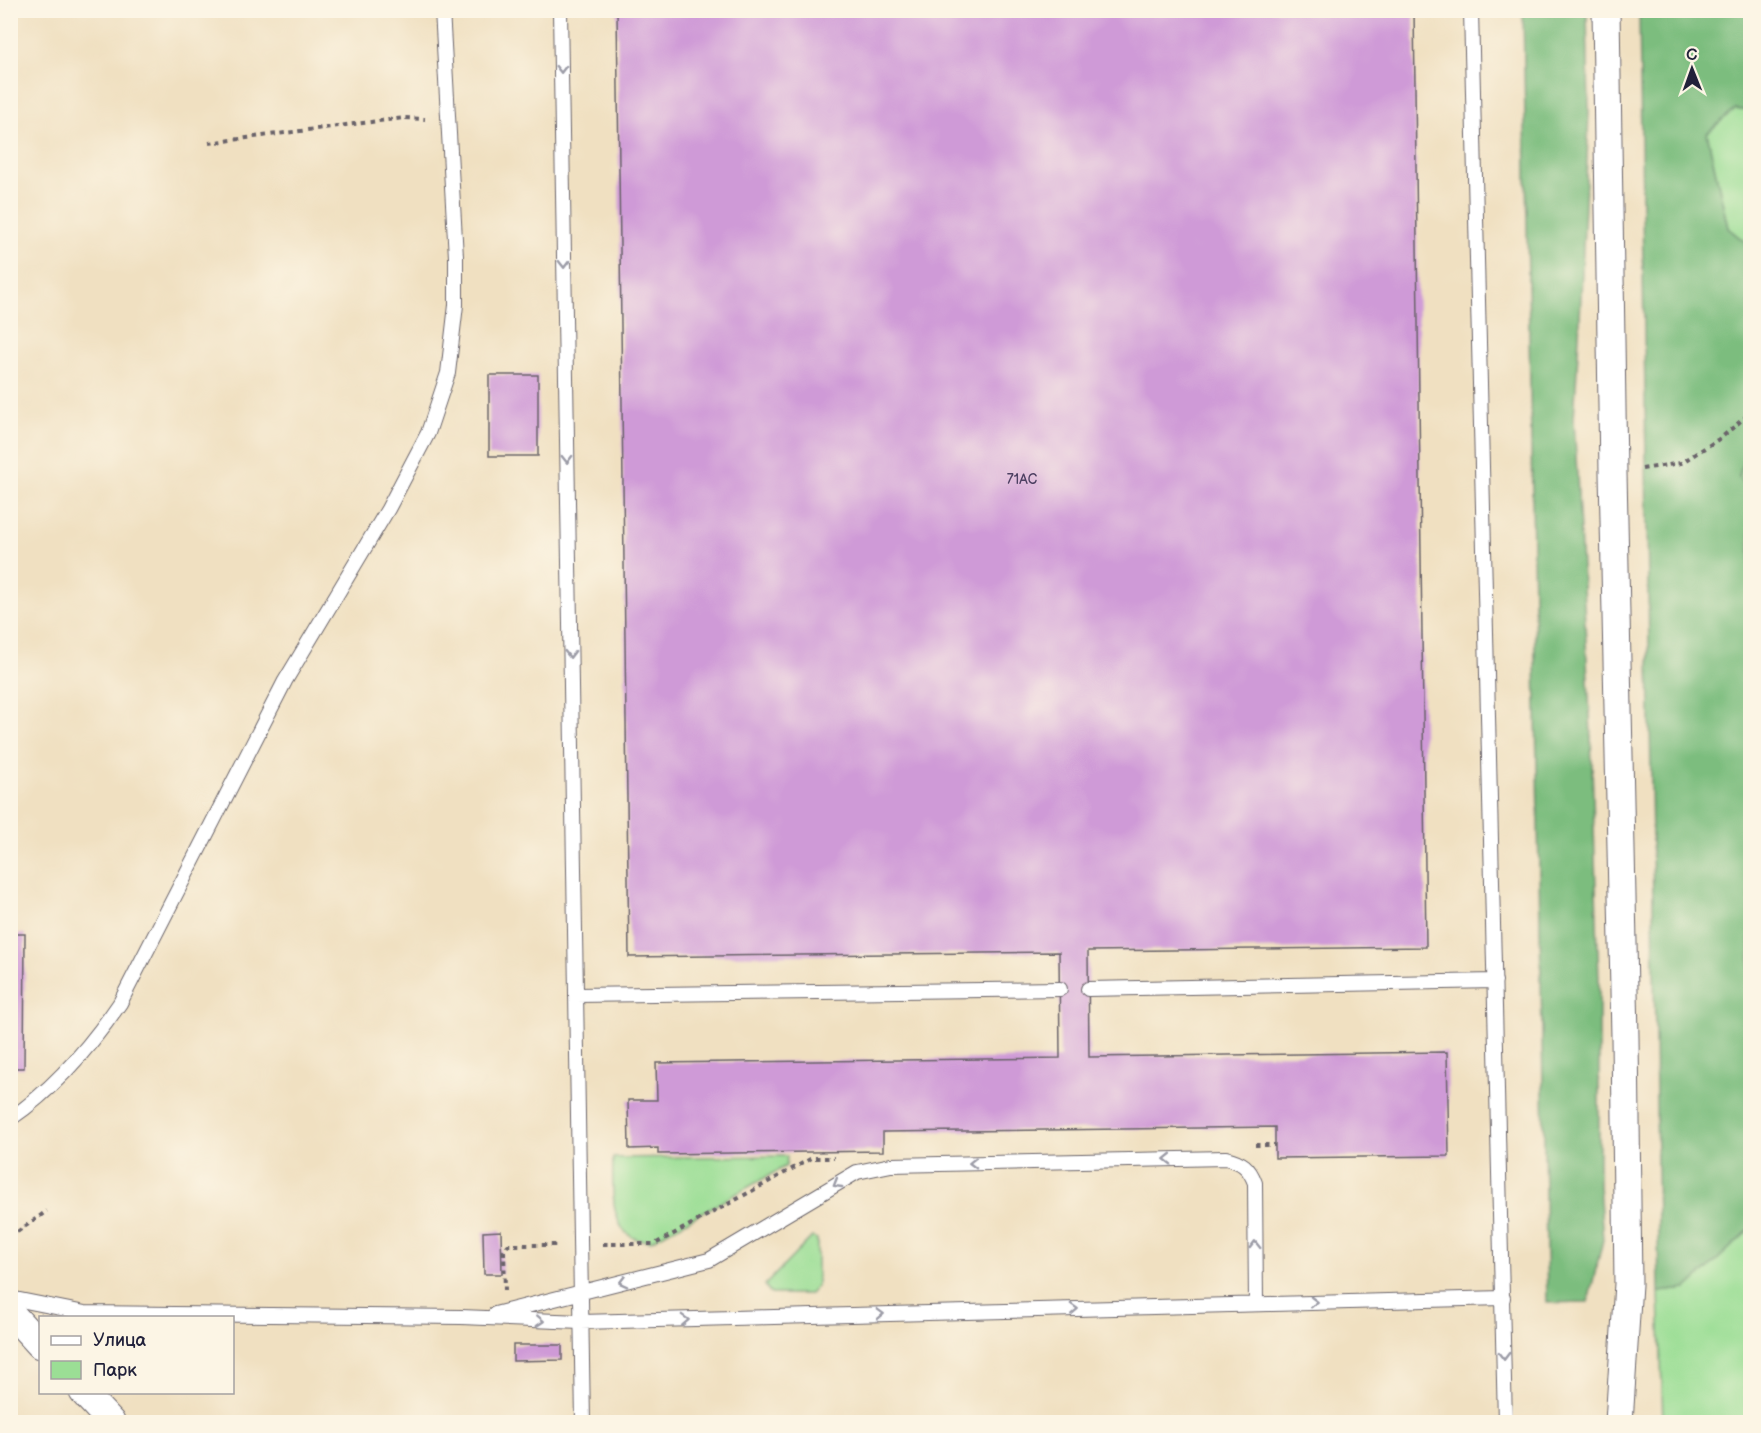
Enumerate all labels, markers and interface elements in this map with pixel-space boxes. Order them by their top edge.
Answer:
north arrow [1662,39,1722,99]
text: С [1686,46,1697,65]
one-way arrow [554,64,567,73]
one-way arrow [558,259,570,268]
one-way arrow [561,454,573,463]
house number: 71АС [1007,471,1038,488]
one-way arrow [564,649,576,658]
one-way arrow [1163,1153,1172,1165]
one-way arrow [968,1157,977,1169]
one-way arrow [833,1177,843,1189]
one-way arrow [1249,1241,1261,1250]
one-way arrow [618,1274,628,1287]
one-way arrow [1310,1296,1319,1309]
one-way arrow [1070,1303,1079,1315]
one-way arrow [875,1308,884,1321]
one-way arrow [680,1313,689,1326]
one-way arrow [535,1314,544,1327]
legend [39,1316,234,1394]
text: Улица [93,1330,147,1351]
one-way arrow [1498,1352,1510,1361]
text: Парк [93,1360,137,1381]

